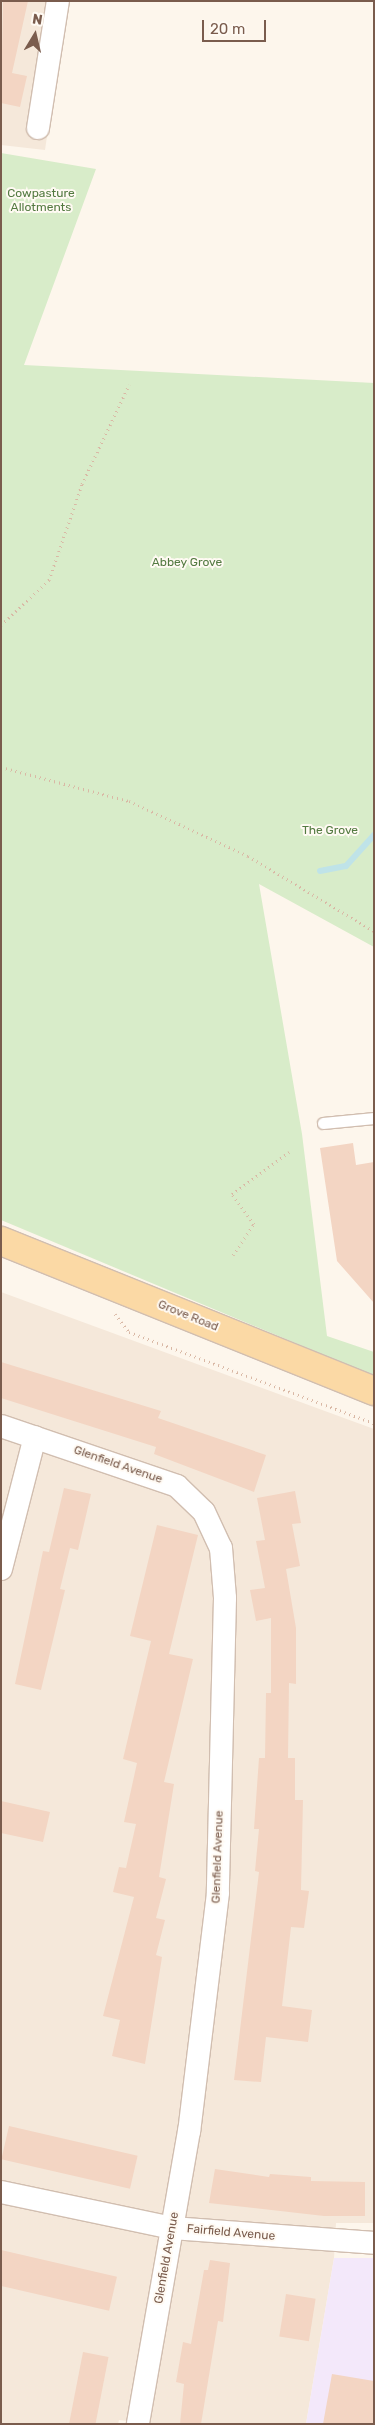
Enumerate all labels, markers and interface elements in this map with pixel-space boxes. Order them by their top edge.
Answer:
north arrow [10,10,60,60]
scale bar [205,10,269,42]
text: N [31,11,44,29]
text: 20 m [210,20,245,38]
park label: Cowpasture Allotments [7,187,75,215]
park label: Abbey Grove [152,556,222,570]
park label: The Grove [302,824,358,838]
street label: Grove Road [156,1297,220,1335]
street label: Glenfield Avenue [72,1443,164,1487]
street label: Glenfield Avenue [209,1810,227,1904]
street label: Glenfield Avenue [152,2211,182,2305]
street label: Fairfield Avenue [186,2222,276,2244]

